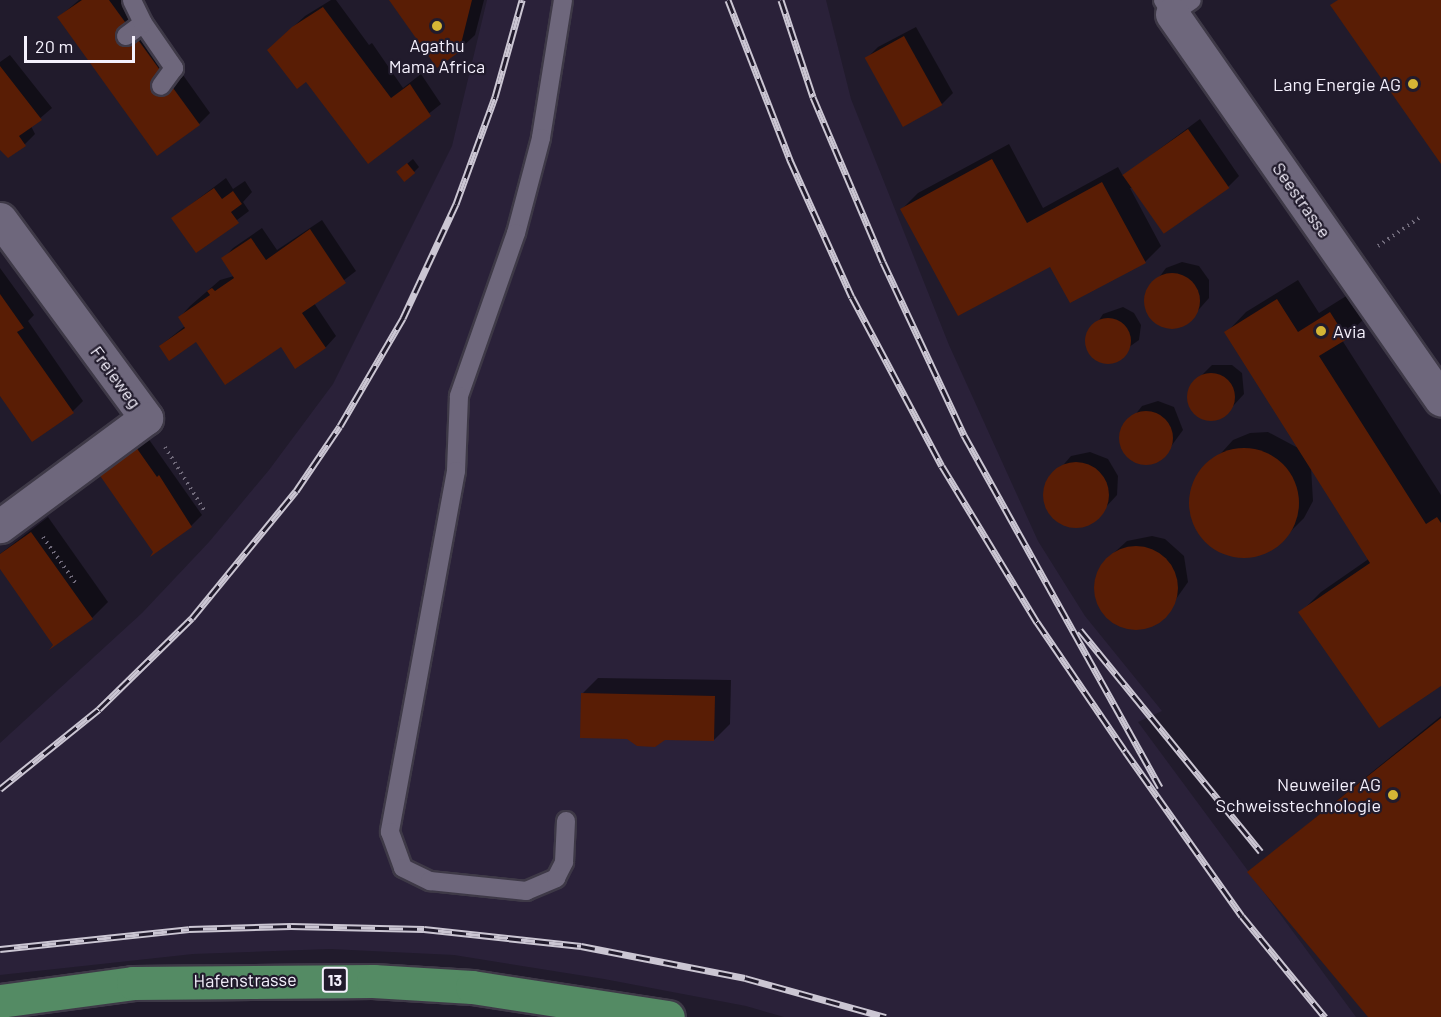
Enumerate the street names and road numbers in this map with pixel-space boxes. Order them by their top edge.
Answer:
street label: Seestrasse [1268,158,1336,242]
street label: Freieweg [86,342,146,412]
road number: 13 [322,967,348,993]
street label: Hafenstrasse [193,968,297,992]

